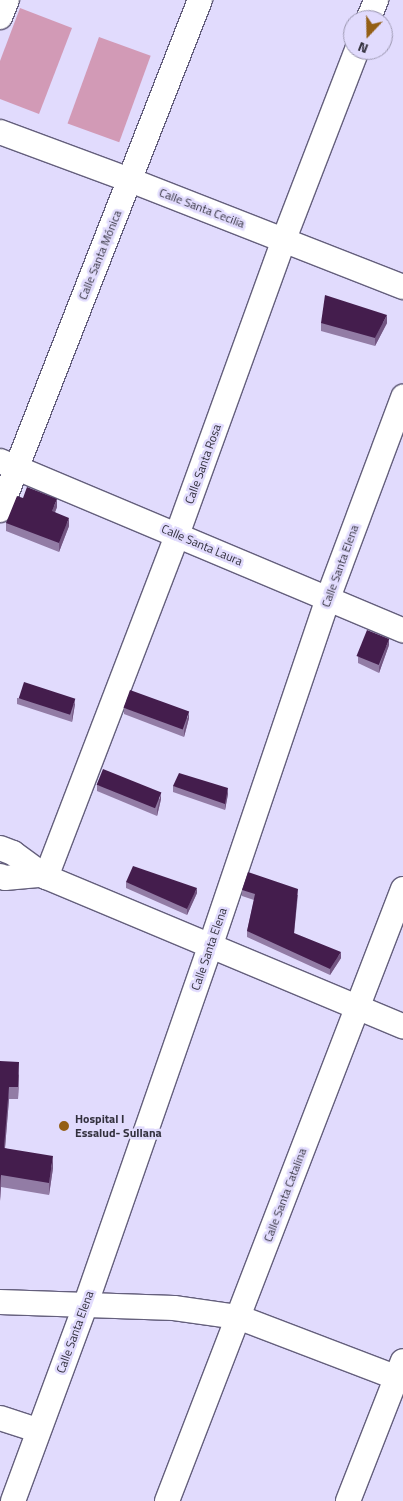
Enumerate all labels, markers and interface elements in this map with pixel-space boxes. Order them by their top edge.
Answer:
north arrow [343,10,393,60]
text: N [355,37,371,60]
street label: Calle Santa Cecilia [157,185,247,231]
street label: Calle Santa Mónica [75,208,125,302]
street label: Calle Santa Rosa [182,422,224,506]
street label: Calle Santa Laura [159,521,245,569]
street label: Calle Santa Elena [318,523,362,609]
street label: Calle Santa Elena [188,906,230,992]
place label: Hospital I Essalud- Sullana [75,1112,162,1140]
marker: Hospital I Essalud- Sullana [57,1119,71,1133]
street label: Calle Santa Catalina [261,1146,309,1244]
street label: Calle Santa Elena [53,1289,97,1375]

